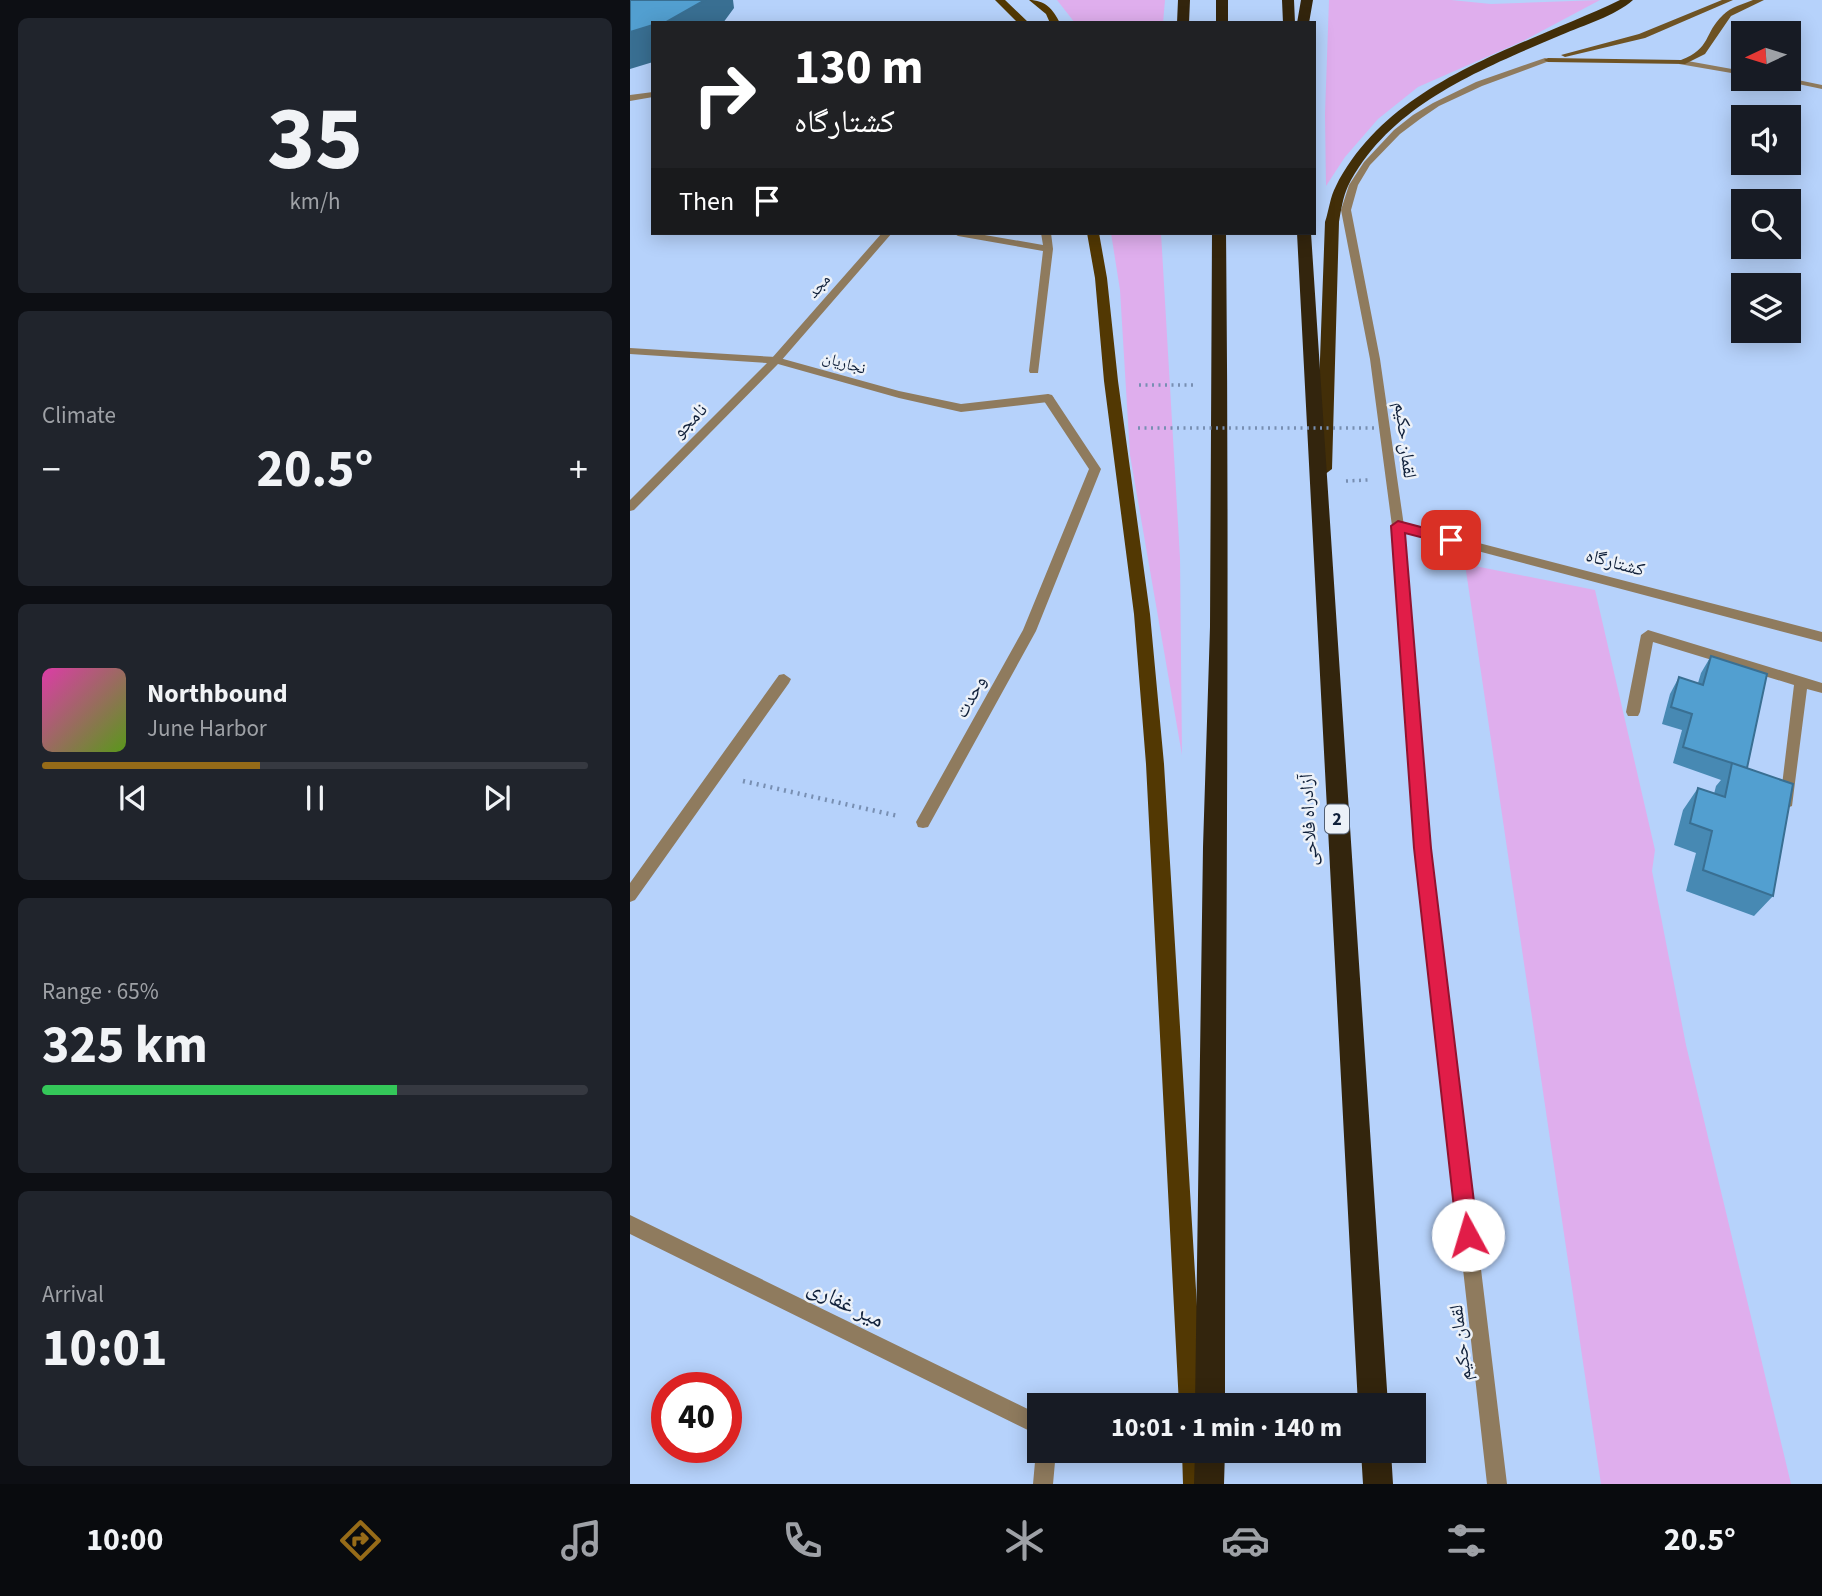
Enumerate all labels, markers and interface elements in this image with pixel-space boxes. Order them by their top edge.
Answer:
north arrow [1731,21,1801,91]
map controls [1731,21,1801,343]
text: 130 m [794,33,923,103]
icon: right [679,49,770,140]
text: 35 [267,75,363,204]
text: کشتارگاه [794,99,895,145]
button: sound [1731,105,1801,175]
icon: arrive [748,182,786,220]
text: Then [679,183,734,220]
text: km/h [289,185,341,218]
button: search [1731,189,1801,259]
street label: مجد [802,269,836,303]
button: layers [1731,273,1801,343]
street label: نجاریان [820,346,868,380]
street label: نامجو [666,397,714,445]
text: Climate [42,399,116,432]
street label: لقمان حکیم [1387,400,1423,480]
text: 20.5° [257,433,373,507]
text: − [42,443,61,497]
text: + [569,443,588,497]
pin [1421,510,1481,570]
icon: arrive [1432,521,1470,559]
street label: کشتارگاه [1583,542,1648,584]
street label: وحدت [948,671,994,723]
text: Northbound [147,675,288,712]
text: June Harbor [147,712,267,745]
street label: آزادراه فلاحی [1293,772,1325,867]
icon: previous [114,779,152,817]
icon: pause [296,779,334,817]
icon: next [478,779,516,817]
road number: 2 [1325,804,1349,834]
text: Range · 65% [42,975,159,1008]
text: 325 km [42,1009,208,1083]
position arrow [1431,1198,1505,1272]
street label: میر غفاری [802,1270,890,1336]
text: Arrival [42,1278,104,1311]
street label: لقمان حکیم [1443,1303,1479,1383]
text: 10:01 [42,1312,167,1386]
speed limit sign: 40 [651,1372,742,1463]
text: 10:01 · 1 min · 140 m [1111,1409,1342,1446]
icon: directions [336,1516,385,1565]
icon: music [557,1516,606,1565]
icon: phone [778,1516,827,1565]
icon: climate [1000,1516,1049,1565]
icon: car [1221,1516,1270,1565]
icon: filters [1442,1516,1491,1565]
text: 10:00 [86,1517,163,1563]
text: 20.5° [1664,1517,1736,1563]

